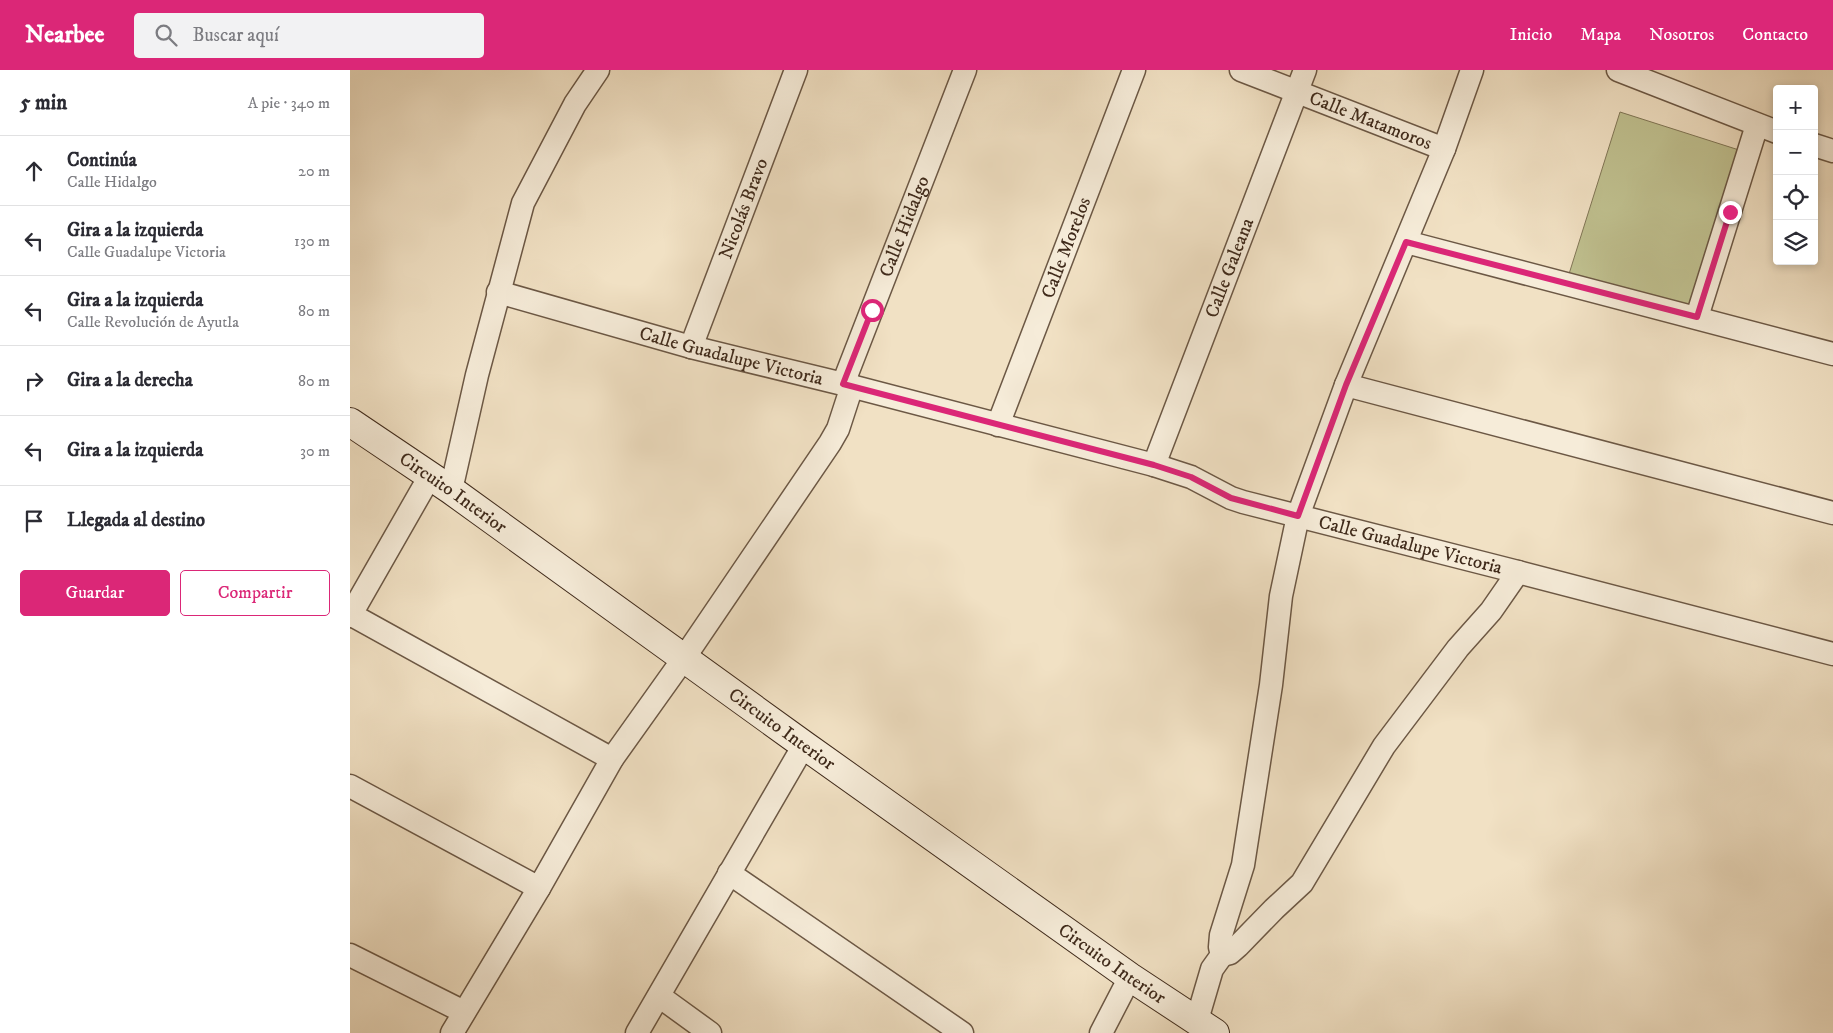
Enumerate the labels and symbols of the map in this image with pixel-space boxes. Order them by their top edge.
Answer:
street label: Calle Matamoros [1306,86,1435,155]
street label: Nicolás Bravo [714,155,773,262]
street label: Calle Hidalgo [874,173,934,280]
street label: Calle Morelos [1036,194,1096,301]
route end [1719,201,1742,224]
street label: Calle Galeana [1200,215,1259,321]
route start [861,299,884,322]
street label: Calle Guadalupe Victoria [637,321,826,390]
street label: Circuito Interior [395,447,511,538]
street label: Calle Guadalupe Victoria [1316,510,1505,579]
street label: Circuito Interior [724,683,840,775]
street label: Circuito Interior [1054,918,1170,1009]

